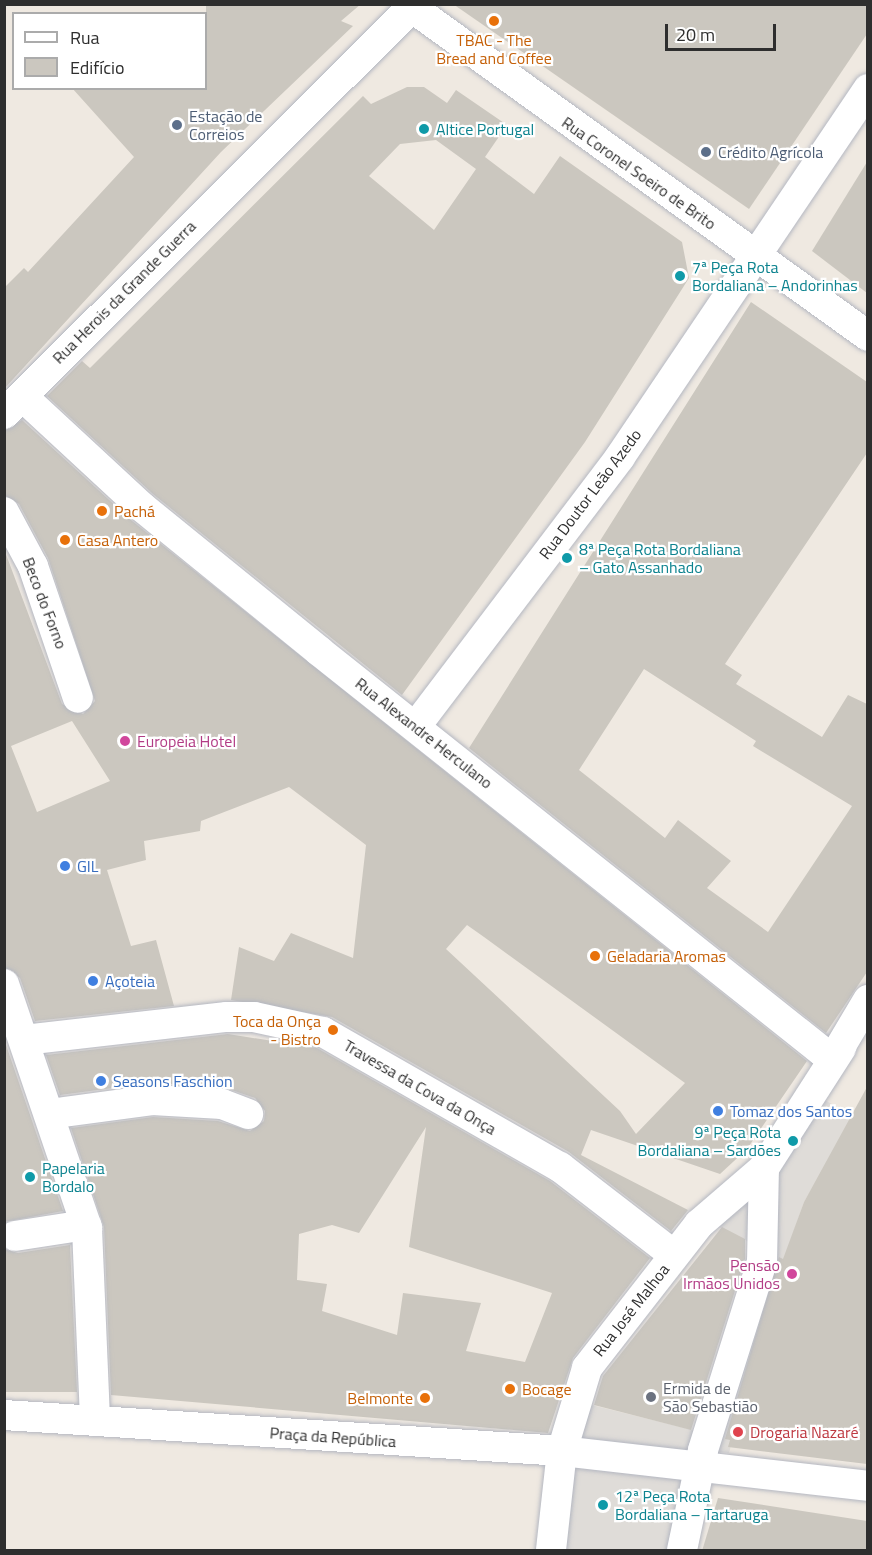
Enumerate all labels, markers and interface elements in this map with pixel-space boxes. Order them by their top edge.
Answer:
legend [12,12,207,90]
scale bar [668,12,779,50]
marker: TBAC - The Bread and Coffee [487,14,501,28]
text: 20 m [676,21,715,48]
text: Rua [70,24,100,51]
place label: TBAC - The Bread and Coffee [436,30,552,68]
text: Edifício [70,54,124,81]
place label: Estação de Correios [189,106,262,144]
street label: Rua Coronel Soeiro de Brito [558,112,720,234]
marker: Estação de Correios [170,118,184,132]
place label: Altice Portugal [436,119,534,139]
marker: Altice Portugal [417,122,431,136]
place label: Crédito Agrícola [718,142,823,162]
marker: Crédito Agrícola [699,145,713,159]
street label: Rua Herois da Grande Guerra [48,216,200,368]
place label: 7ª Peça Rota Bordaliana – Andorinhas [692,257,858,295]
marker: 7ª Peça Rota Bordaliana – Andorinhas [673,269,687,283]
street label: Rua Doutor Leão Azedo [535,425,645,563]
place label: Pachá [114,501,155,521]
marker: Pachá [95,504,109,518]
place label: Casa Antero [77,530,158,550]
marker: Casa Antero [58,533,72,547]
place label: 8ª Peça Rota Bordaliana – Gato Assanhado [579,539,741,577]
marker: 8ª Peça Rota Bordaliana – Gato Assanhado [560,551,574,565]
street label: Beco do Forno [19,555,71,651]
street label: Rua Alexandre Herculano [352,674,496,792]
place label: Europeia Hotel [137,731,236,751]
marker: Europeia Hotel [118,734,132,748]
place label: GIL [77,856,98,876]
marker: GIL [58,859,72,873]
place label: Geladaria Aromas [607,946,726,966]
marker: Geladaria Aromas [588,949,602,963]
place label: Açoteia [105,971,155,991]
marker: Açoteia [86,974,100,988]
place label: Toca da Onça - Bistro [233,1011,321,1049]
marker: Toca da Onça - Bistro [326,1023,340,1037]
street label: Travessa da Cova da Onça [340,1036,500,1138]
place label: Seasons Faschion [113,1071,233,1091]
marker: Seasons Faschion [94,1074,108,1088]
place label: Tomaz dos Santos [730,1101,852,1121]
marker: Tomaz dos Santos [711,1104,725,1118]
place label: 9ª Peça Rota Bordaliana – Sardões [637,1122,781,1160]
marker: 9ª Peça Rota Bordaliana – Sardões [786,1134,800,1148]
place label: Papelaria Bordalo [42,1158,105,1196]
marker: Papelaria Bordalo [23,1170,37,1184]
place label: Pensão Irmãos Unidos [683,1255,780,1293]
street label: Rua José Malhoa [589,1260,673,1360]
marker: Pensão Irmãos Unidos [785,1267,799,1281]
place label: Ermida de São Sebastião [663,1378,758,1416]
place label: Bocage [522,1379,572,1399]
marker: Bocage [503,1382,517,1396]
place label: Belmonte [347,1388,413,1408]
marker: Ermida de São Sebastião [644,1390,658,1404]
marker: Belmonte [418,1391,432,1405]
place label: Drogaria Nazaré [750,1422,859,1442]
street label: Praça da República [269,1423,397,1451]
marker: Drogaria Nazaré [731,1425,745,1439]
place label: 12ª Peça Rota Bordaliana – Tartaruga [615,1486,769,1524]
marker: 12ª Peça Rota Bordaliana – Tartaruga [596,1498,610,1512]

